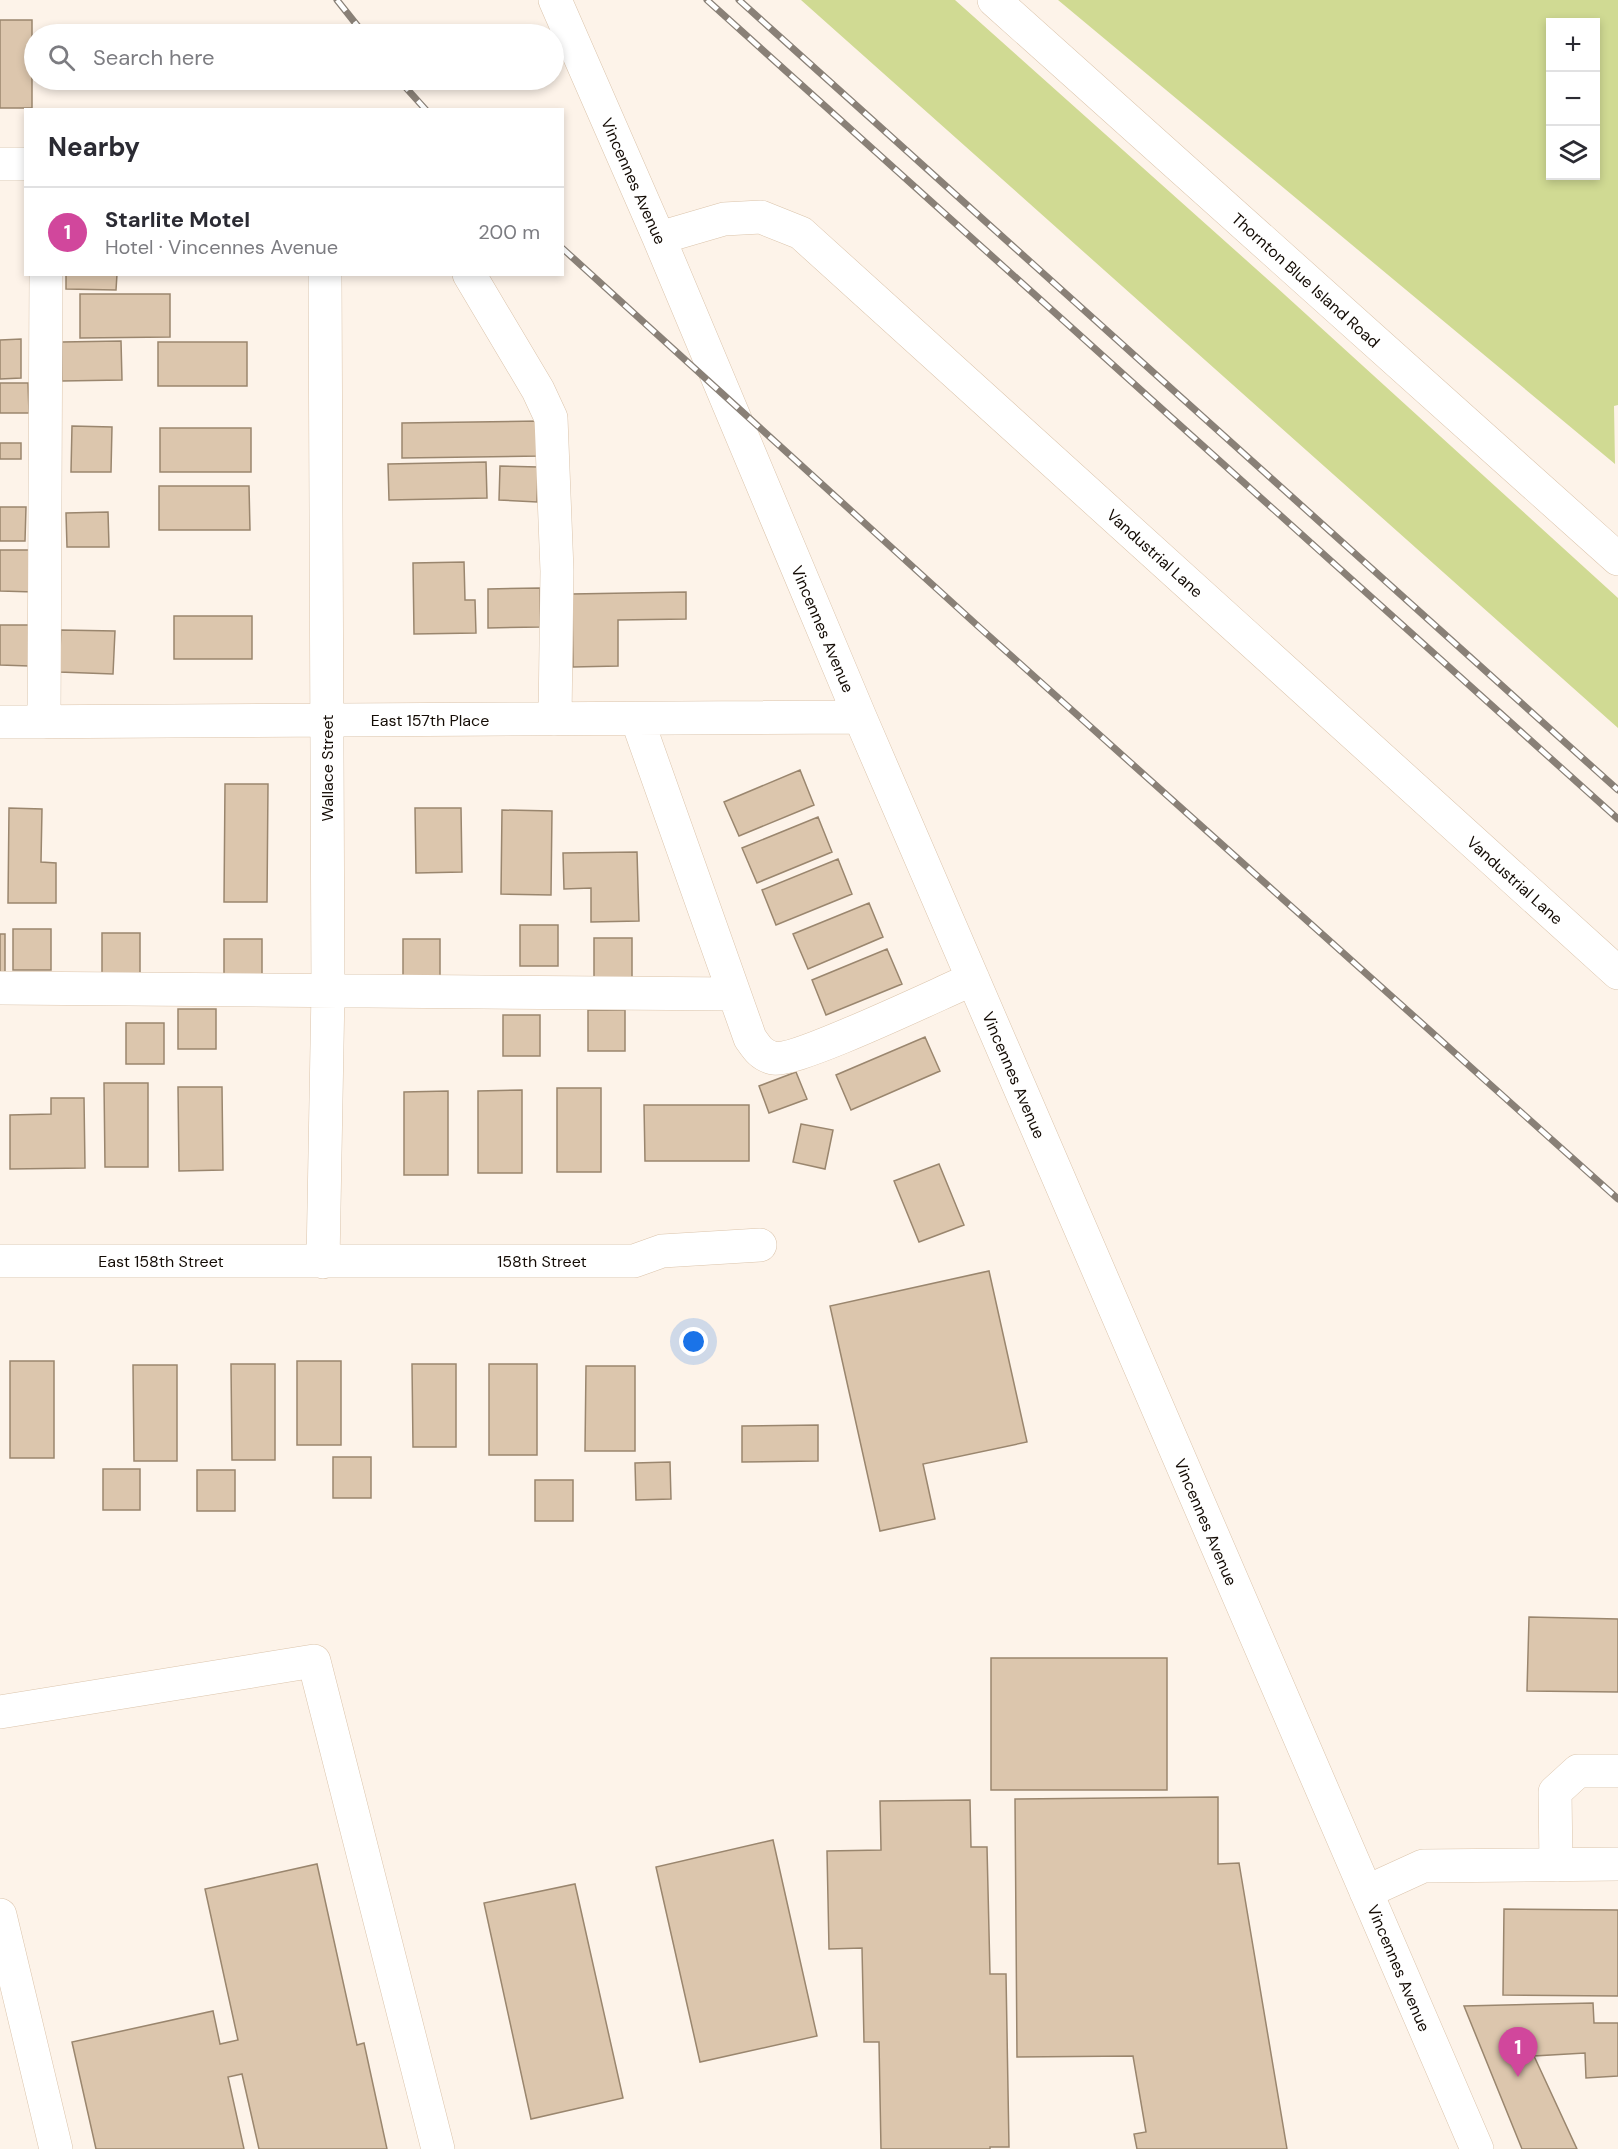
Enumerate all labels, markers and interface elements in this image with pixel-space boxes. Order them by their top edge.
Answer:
map controls [1546,18,1600,180]
button: + [1546,18,1600,72]
search box [24,24,564,90]
icon: search [45,41,78,74]
text: Search here [93,43,214,72]
button: − [1546,72,1600,126]
street label: Vincennes Avenue [596,115,671,248]
button: layers [1546,126,1600,180]
text: Nearby [48,130,140,164]
text: Starlite Motel [105,205,250,234]
street label: Thornton Blue Island Road [1227,208,1384,352]
text: 1 [64,219,71,245]
text: 200 m [478,219,540,245]
text: Hotel · Vincennes Avenue [105,234,338,260]
street label: Vandustrial Lane [1102,505,1207,602]
street label: Vincennes Avenue [786,562,859,696]
street label: East 157th Place [371,710,489,731]
street label: Wallace Street [317,714,338,822]
street label: Vandustrial Lane [1462,832,1567,929]
street label: Vincennes Avenue [977,1008,1050,1142]
street label: East 158th Street [98,1251,224,1272]
street label: 158th Street [497,1251,587,1272]
your location [679,1327,708,1356]
street label: Vincennes Avenue [1169,1455,1242,1589]
street label: Vincennes Avenue [1362,1901,1435,2035]
pin: 1 [1498,2028,1538,2077]

